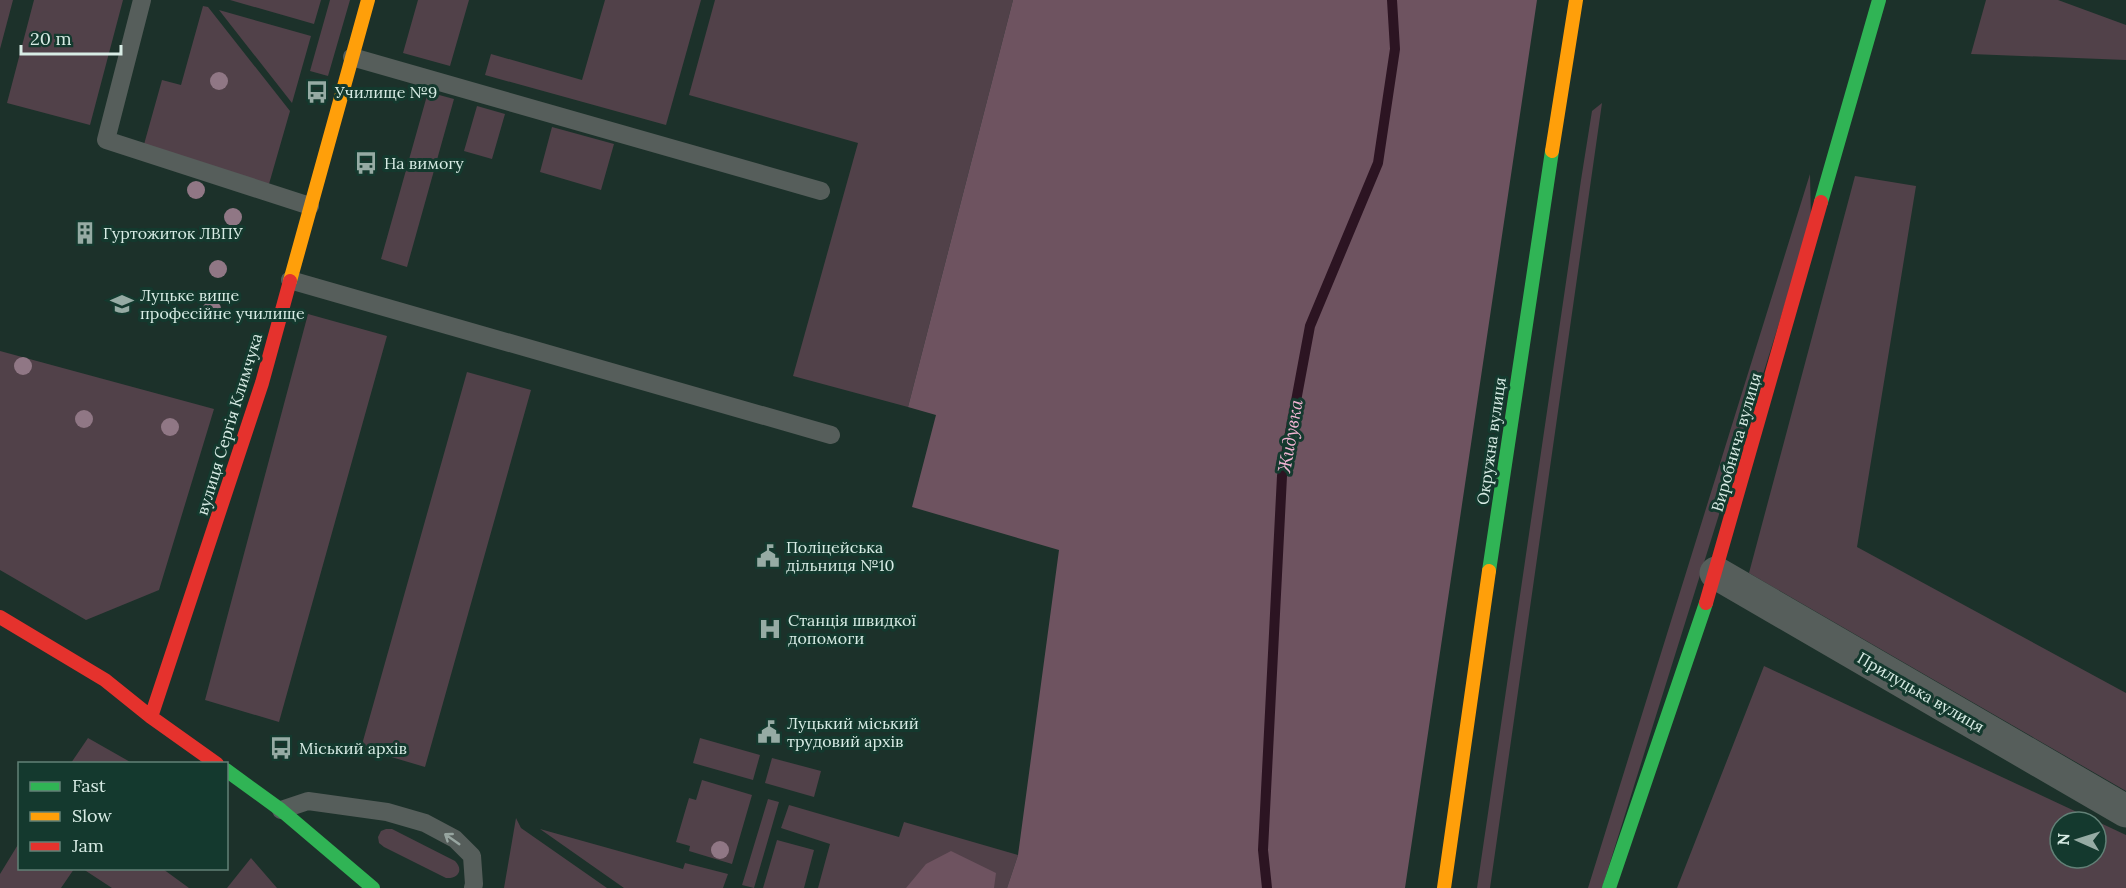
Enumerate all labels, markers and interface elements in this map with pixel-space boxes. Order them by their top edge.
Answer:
scale bar [21,18,122,56]
text: 20 m [30,27,72,50]
bus stop icon: Училище №9 [304,79,330,105]
place label: Училище №9 [334,82,437,102]
bus stop icon: На вимогу [353,150,379,176]
place label: На вимогу [384,153,464,173]
building icon: Гуртожиток ЛВПУ [72,220,98,246]
place label: Гуртожиток ЛВПУ [103,223,243,243]
place label: Луцьке вище професійне училище [140,285,305,323]
school or university icon: Луцьке вище професійне училище [109,291,135,317]
street label: вулиця Сергія Климчука [192,331,266,517]
street label: Виробнича вулиця [1707,370,1765,514]
street label: Окружна вулиця [1472,376,1510,506]
water label: Жидувка [1272,398,1308,475]
place label: Поліцейська дільниця №10 [786,537,895,575]
public building icon: Поліцейська дільниця №10 [755,543,781,569]
place label: Станція швидкої допомоги [788,610,916,648]
hospital icon: Станція швидкої допомоги [757,616,783,642]
street label: Прилуцька вулиця [1854,647,1988,737]
place label: Луцький міський трудовий архів [787,713,919,751]
public building icon: Луцький міський трудовий архів [756,719,782,745]
bus stop icon: Міський архів [268,735,294,761]
place label: Міський архів [299,738,407,758]
legend [18,762,228,870]
text: Fast [72,774,106,797]
text: Slow [72,804,112,827]
north arrow [2048,810,2108,870]
one-way arrow [445,833,461,845]
text: N [2053,833,2073,846]
text: Jam [71,834,104,857]

